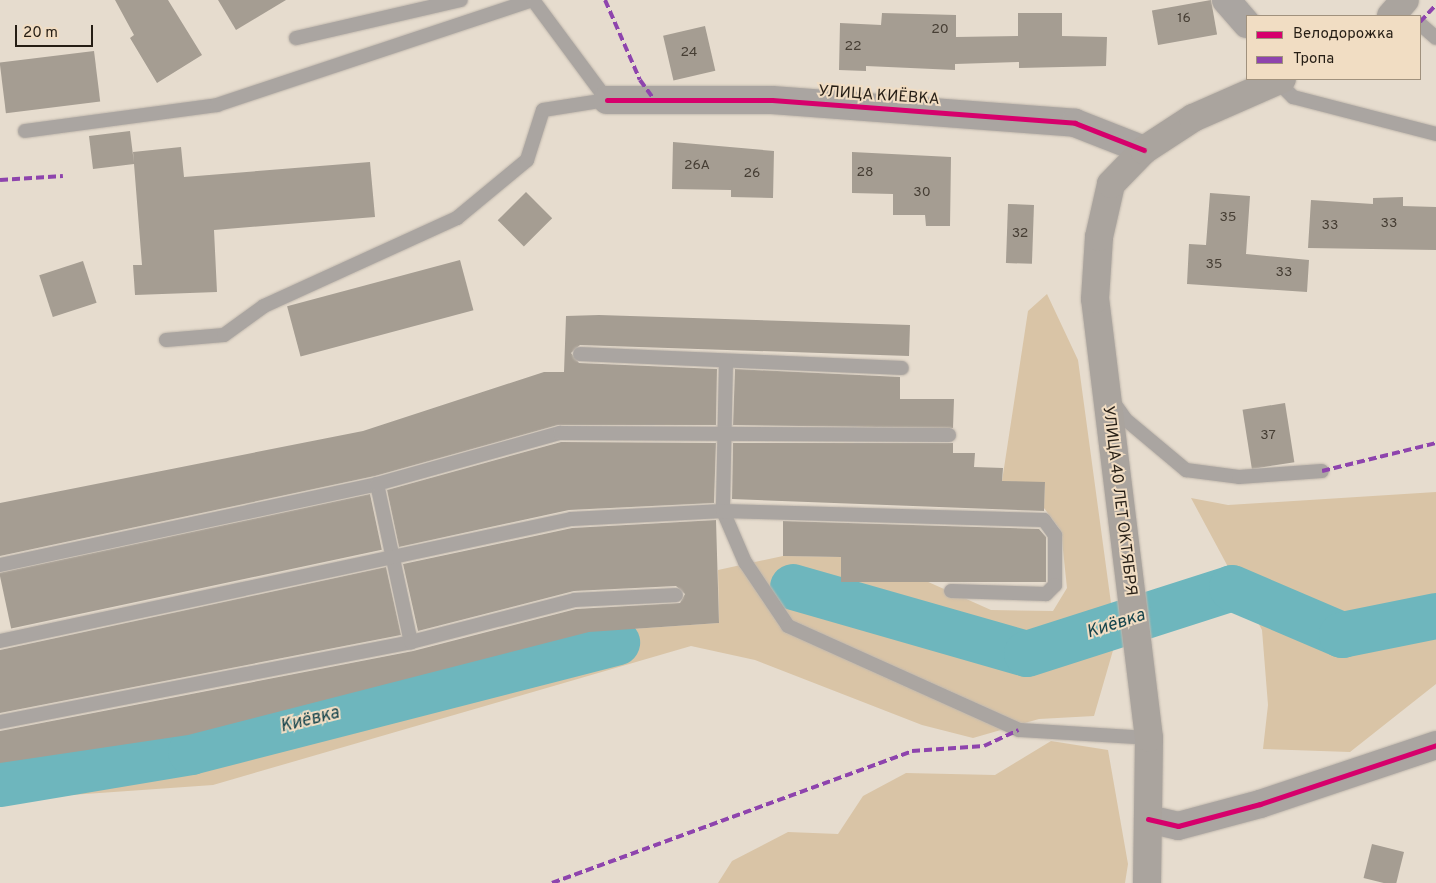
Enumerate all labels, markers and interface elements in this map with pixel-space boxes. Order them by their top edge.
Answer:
house number: 16 [1177,11,1191,27]
scale bar [18,15,95,47]
legend [1246,15,1421,80]
house number: 20 [931,22,949,38]
text: 20 m [23,24,58,43]
text: Велодорожка [1293,25,1393,44]
house number: 22 [844,39,862,55]
house number: 24 [680,45,698,61]
text: Тропа [1293,50,1334,69]
street label: УЛИЦА КИЁВКА [817,82,941,110]
house number: 26А [684,158,710,174]
house number: 28 [856,165,874,181]
house number: 26 [744,166,760,182]
house number: 30 [913,185,931,201]
house number: 35 [1219,210,1237,226]
house number: 33 [1381,216,1397,232]
house number: 33 [1322,218,1338,234]
house number: 32 [1012,226,1028,242]
house number: 35 [1205,257,1223,273]
house number: 33 [1276,265,1292,281]
street label: УЛИЦА 40 ЛЕТ ОКТЯБРЯ [1098,404,1140,598]
house number: 37 [1260,428,1276,444]
water label: Киёвка [1084,605,1148,645]
water label: Киёвка [278,703,342,739]

